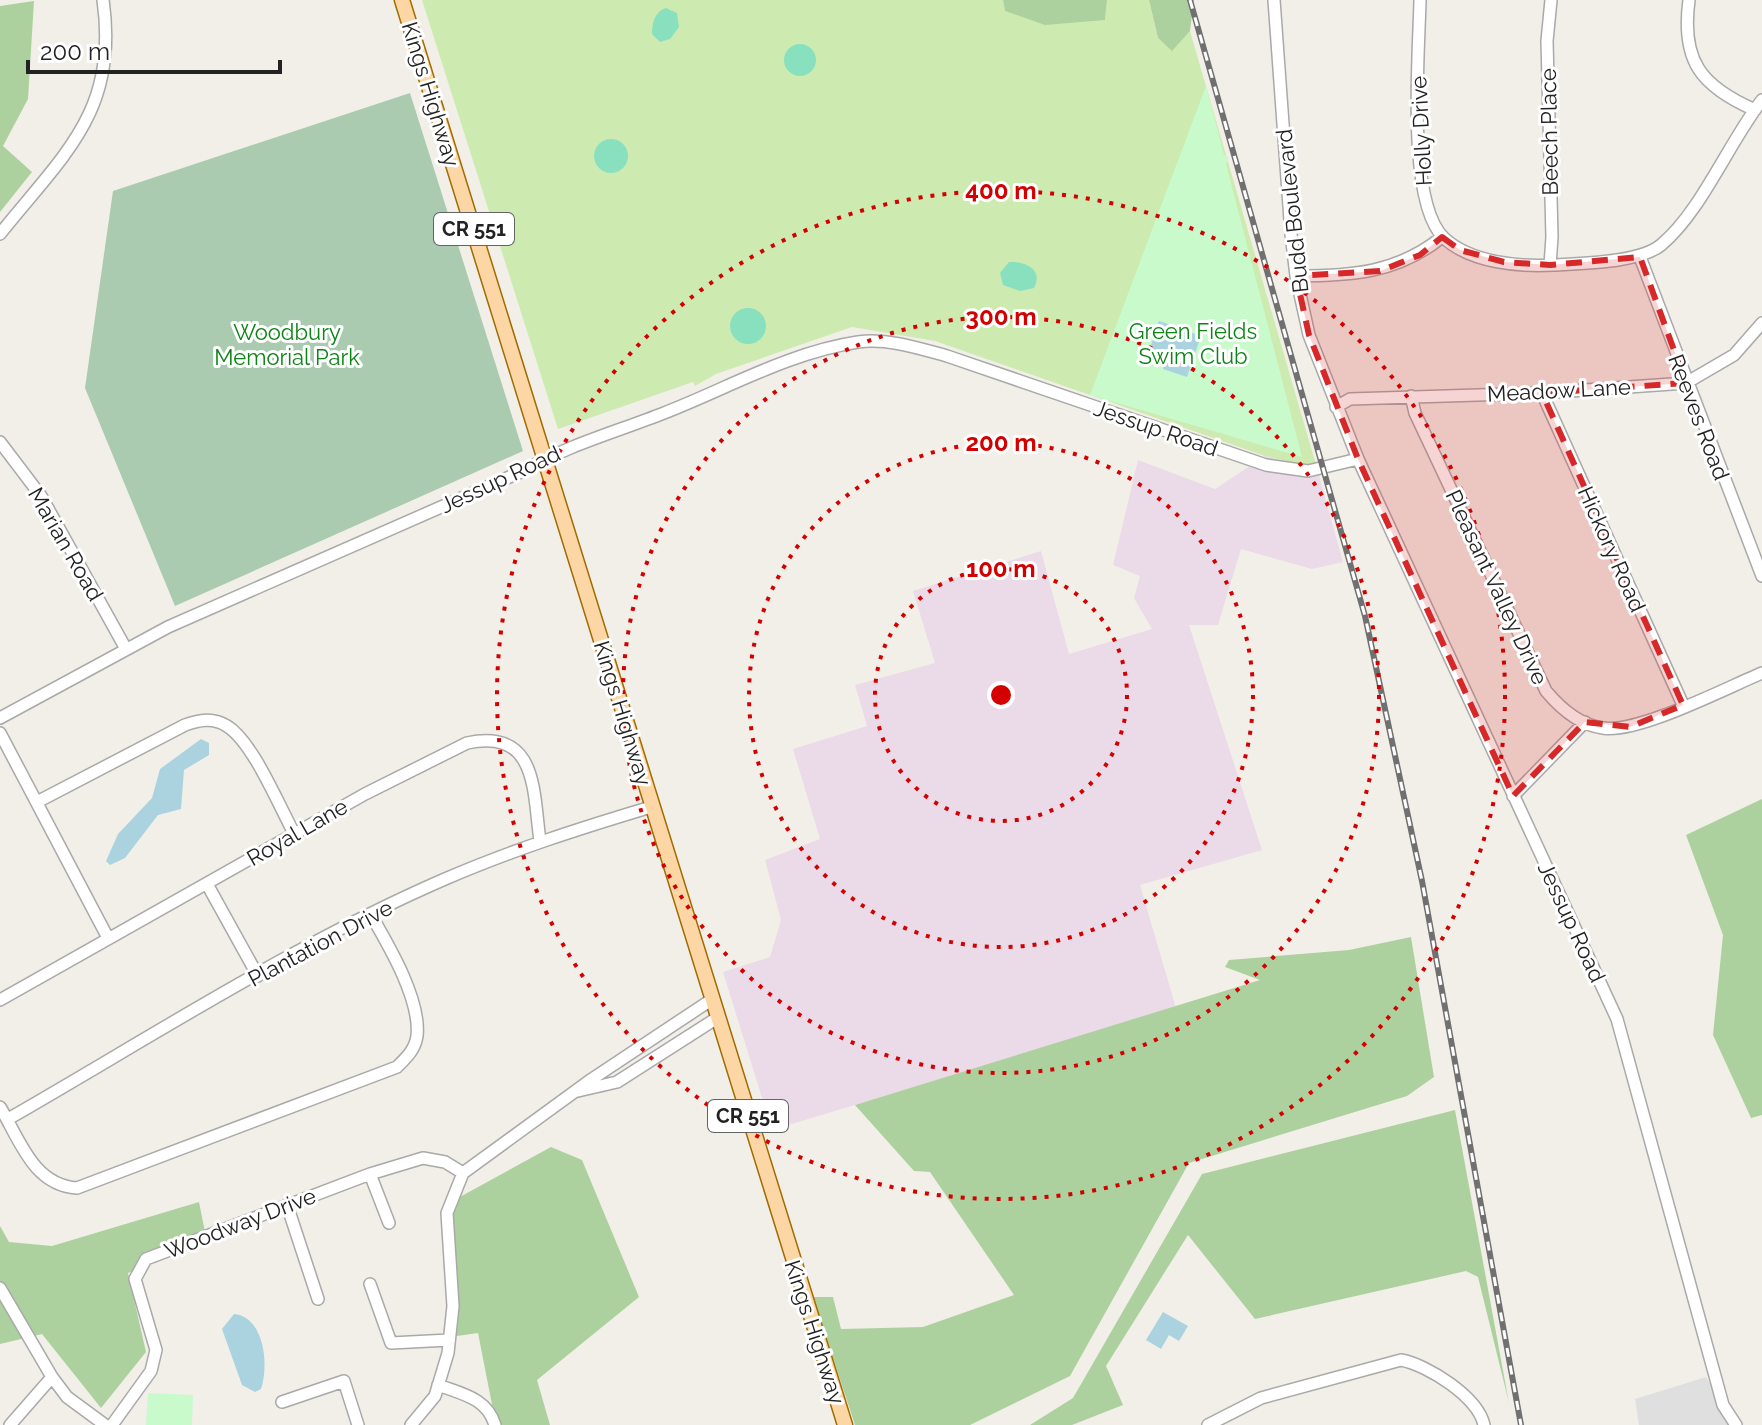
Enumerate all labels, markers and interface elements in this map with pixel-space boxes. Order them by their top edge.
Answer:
street label: Kings Highway [397,18,465,170]
scale bar [28,24,280,74]
text: 200 m [40,37,110,66]
street label: Beech Place [1535,68,1563,196]
street label: Holly Drive [1405,75,1437,187]
street label: Budd Boulevard [1270,128,1314,294]
text: 400 m [965,176,1037,205]
road number: CR 551 [434,213,514,245]
text: 300 m [966,302,1036,331]
park label: Green Fields Swim Club [1129,318,1257,369]
park label: Woodbury Memorial Park [214,319,360,370]
street label: Reeves Road [1663,350,1735,484]
street label: Meadow Lane [1487,373,1632,407]
street label: Jessup Road [1091,395,1221,461]
text: 200 m [965,428,1037,457]
street label: Jessup Road [436,440,564,518]
street label: Hickory Road [1573,482,1651,616]
street label: Marian Road [23,483,109,605]
street label: Pleasant Valley Drive [1440,485,1554,689]
text: 100 m [966,554,1036,583]
street label: Kings Highway [589,637,657,789]
centre of rings [987,681,1015,709]
street label: Royal Lane [242,793,352,871]
street label: Jessup Road [1533,858,1611,986]
street label: Plantation Drive [243,894,397,992]
road number: CR 551 [708,1100,788,1132]
street label: Woodway Drive [161,1182,319,1264]
street label: Kings Highway [779,1257,851,1407]

